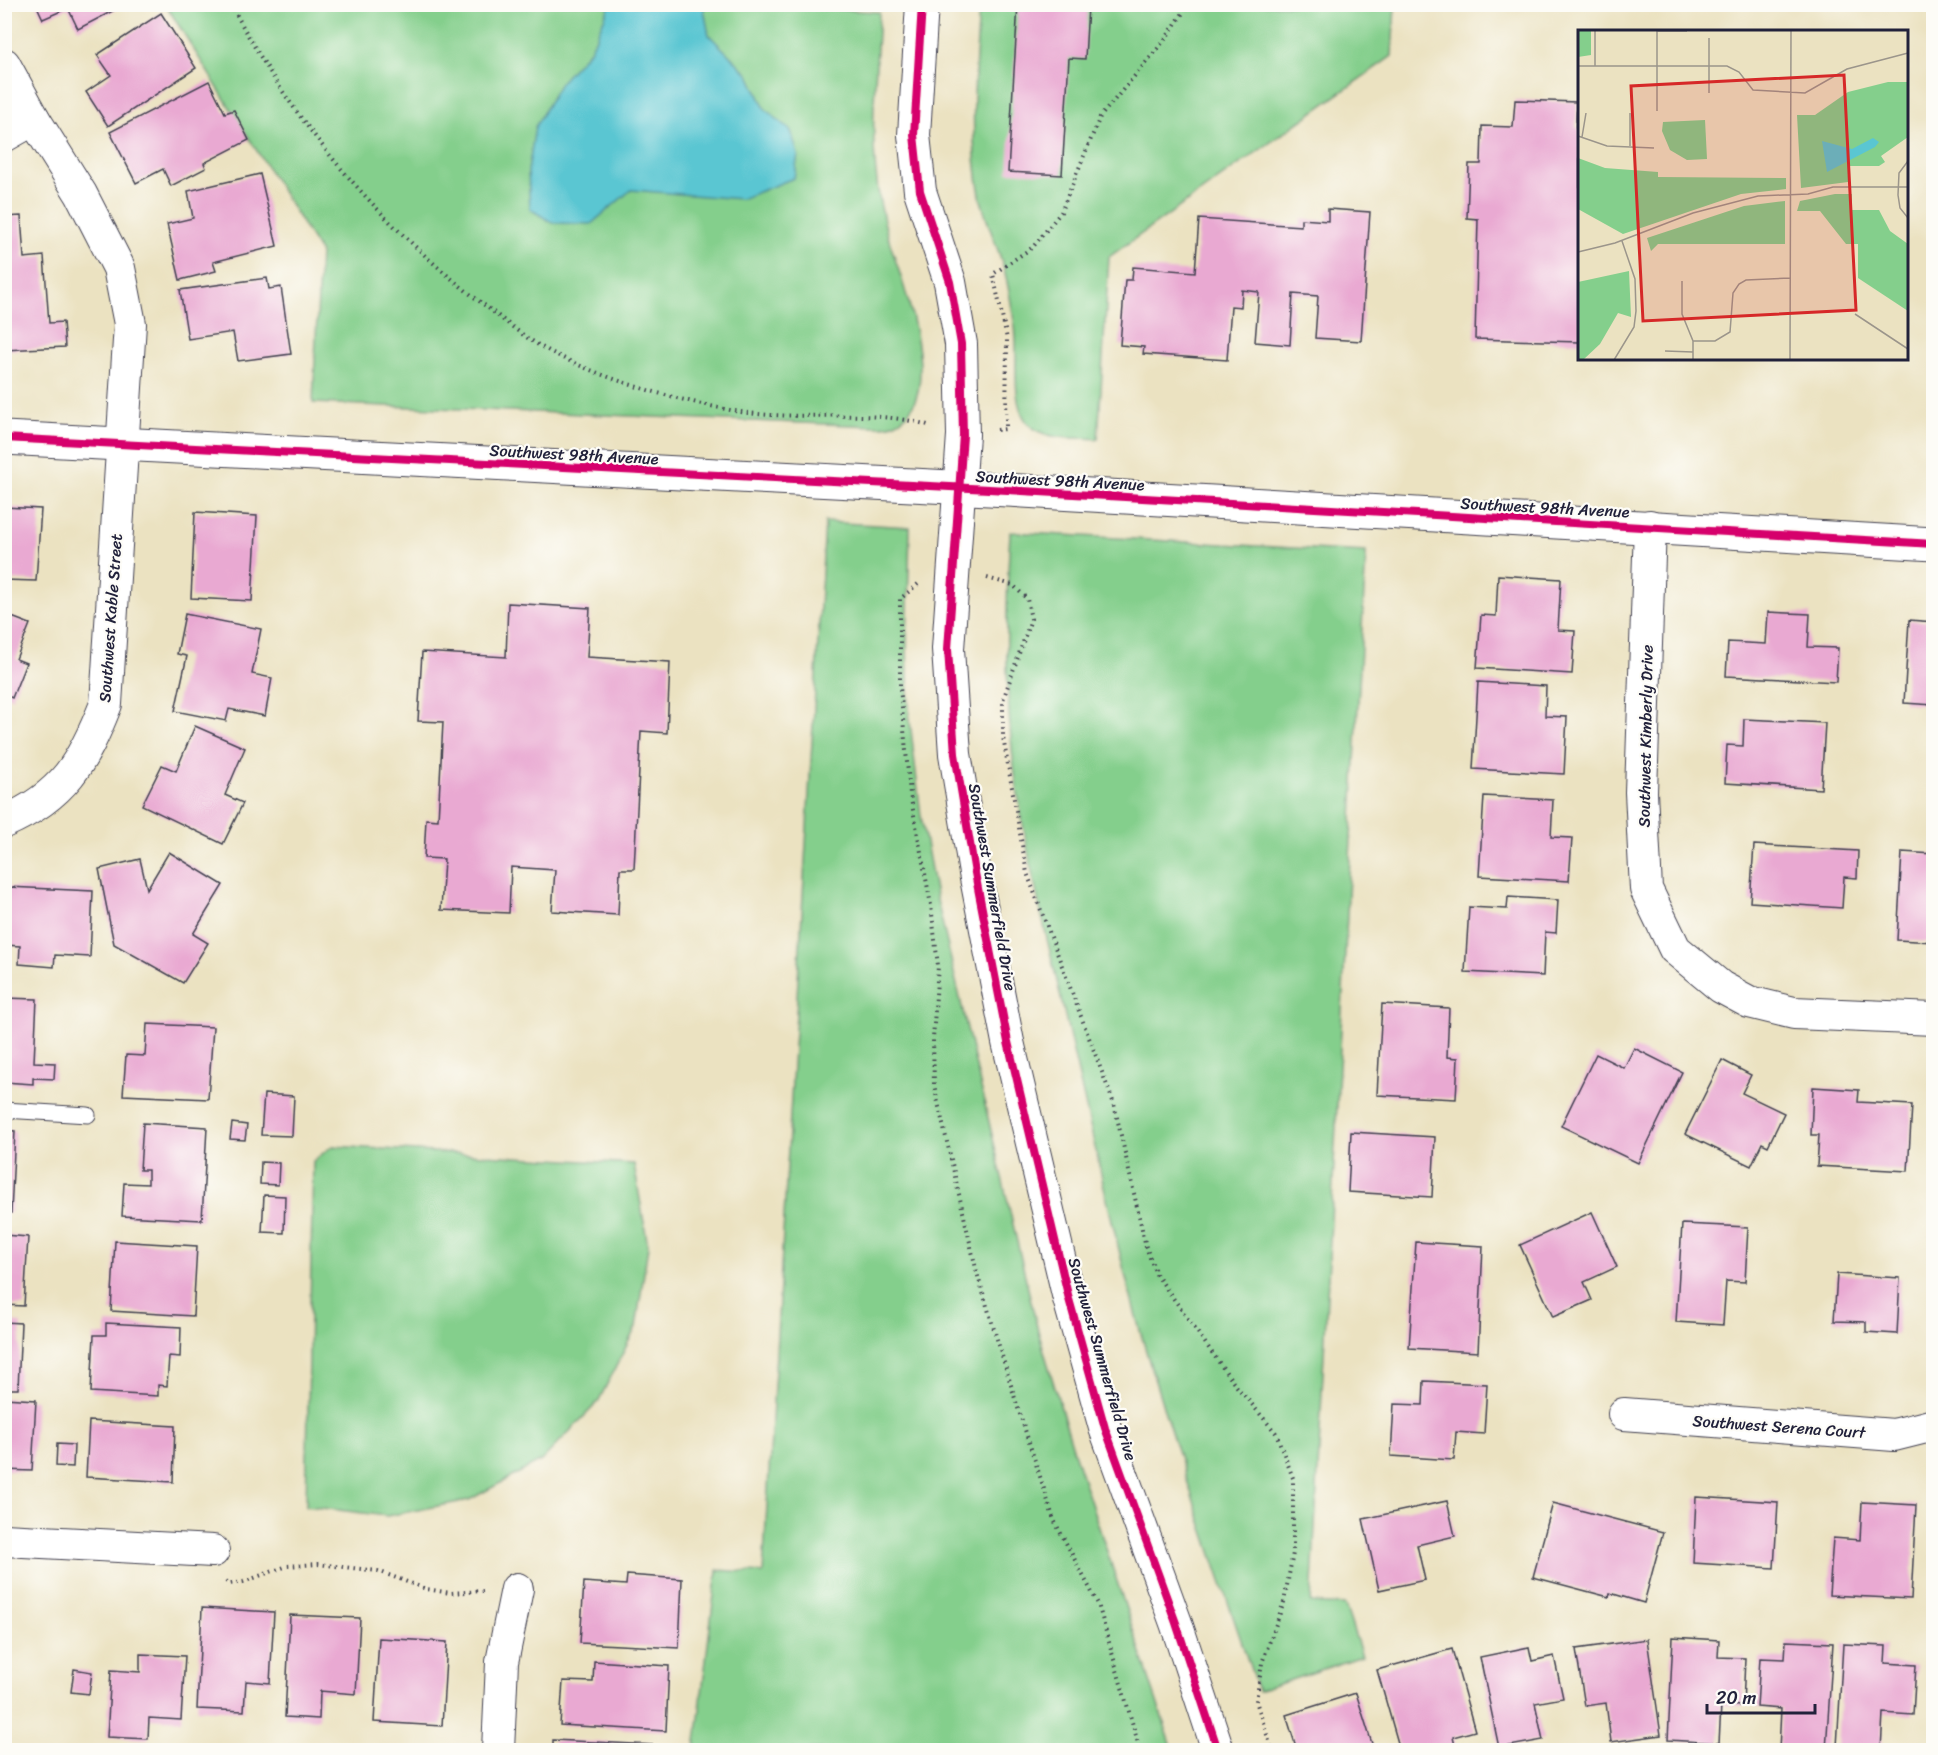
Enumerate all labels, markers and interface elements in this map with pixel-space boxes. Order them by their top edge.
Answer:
inset map [1578,30,1908,360]
street label: Southwest 98th Avenue [489,436,659,473]
street label: Southwest 98th Avenue [975,462,1145,499]
street label: Southwest 98th Avenue [1460,489,1630,526]
street label: Southwest Kable Street [90,533,131,703]
street label: Southwest Kimberly Drive [1629,644,1662,828]
street label: Southwest Summerfield Drive [960,781,1025,993]
street label: Southwest Summerfield Drive [1060,1254,1145,1464]
street label: Southwest Serena Court [1692,1406,1867,1447]
scale bar [1707,1677,1815,1715]
text: 20 m [1716,1682,1756,1714]

